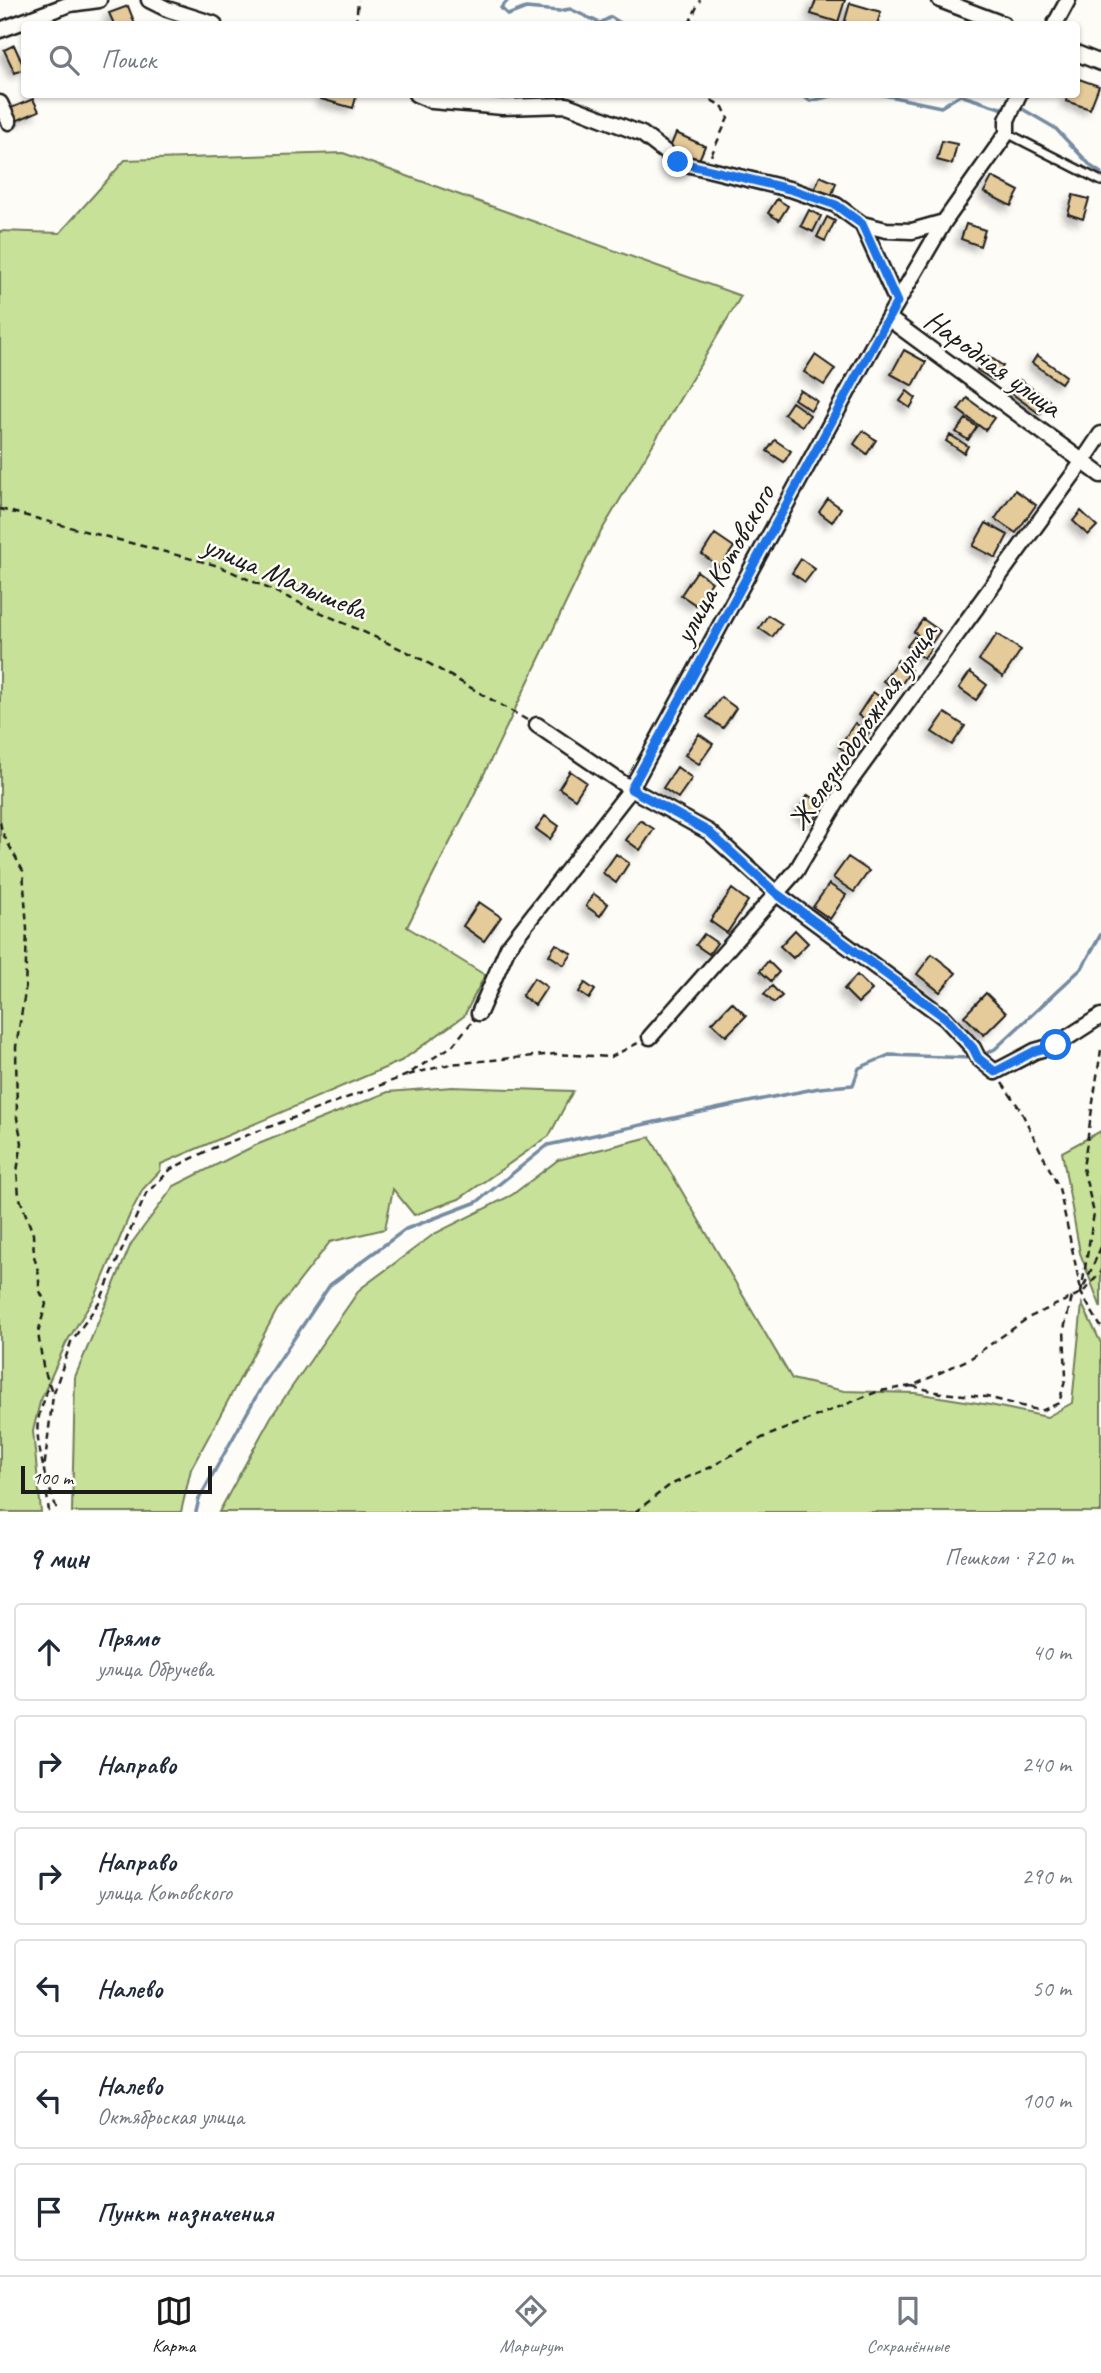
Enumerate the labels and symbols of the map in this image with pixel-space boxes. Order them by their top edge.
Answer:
route end [662,146,693,177]
street label: Народная улица [917,300,1071,427]
street label: улица Котовского [664,477,784,652]
street label: улица Малышева [196,525,374,629]
street label: Железнодорожная улица [779,615,946,838]
route start [1040,1029,1071,1060]
scale bar [21,1463,212,1495]

